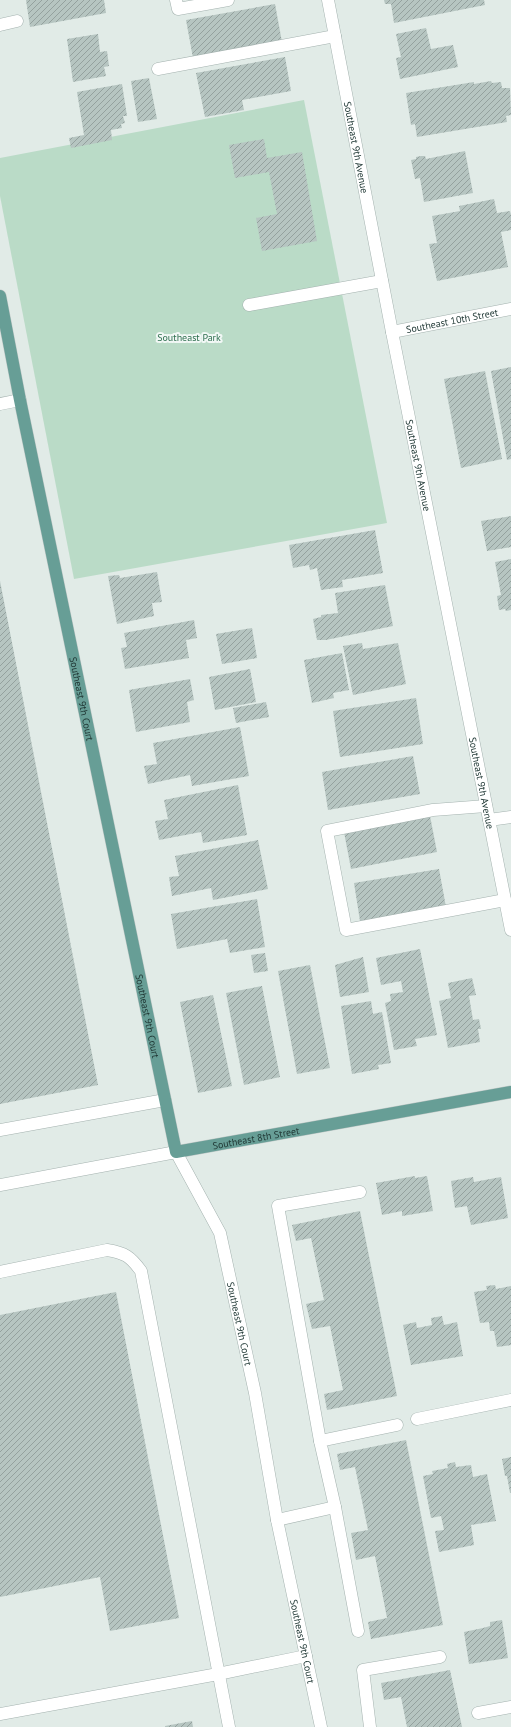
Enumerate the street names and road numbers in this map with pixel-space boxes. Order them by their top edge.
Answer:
street label: Southeast 9th Avenue [341,100,372,194]
street label: Southeast 10th Street [405,305,500,336]
street label: Southeast 9th Avenue [403,418,434,512]
street label: Southeast 9th Court [67,656,97,743]
street label: Southeast 9th Avenue [466,736,497,830]
street label: Southeast 9th Court [133,973,163,1060]
street label: Southeast 8th Street [211,1123,301,1152]
street label: Southeast 9th Court [224,1280,255,1367]
street label: Southeast 9th Court [288,1598,318,1685]

